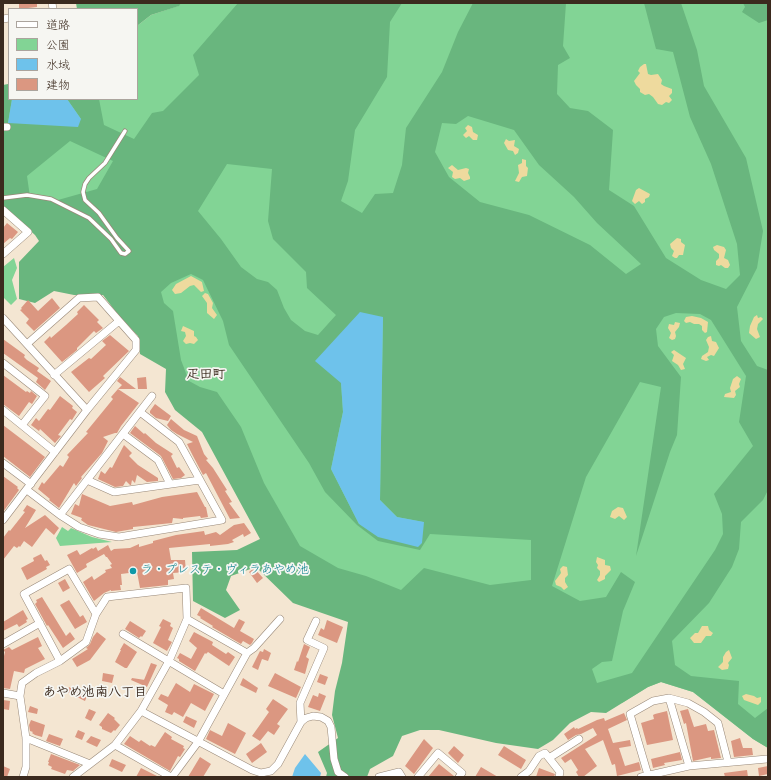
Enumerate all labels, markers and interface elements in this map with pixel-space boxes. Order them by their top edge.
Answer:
legend [8,8,138,100]
text: 道路 [46,20,70,34]
text: 公園 [46,40,70,54]
text: 水域 [46,60,70,74]
text: 建物 [46,80,70,94]
district label: 疋田町 [187,368,225,384]
place label: ラ・プレステ・ヴィラあやめ池 [141,564,309,578]
marker: ラ・プレステ・ヴィラあやめ池 [128,566,138,576]
district label: あやめ池南八丁目 [43,686,147,702]

